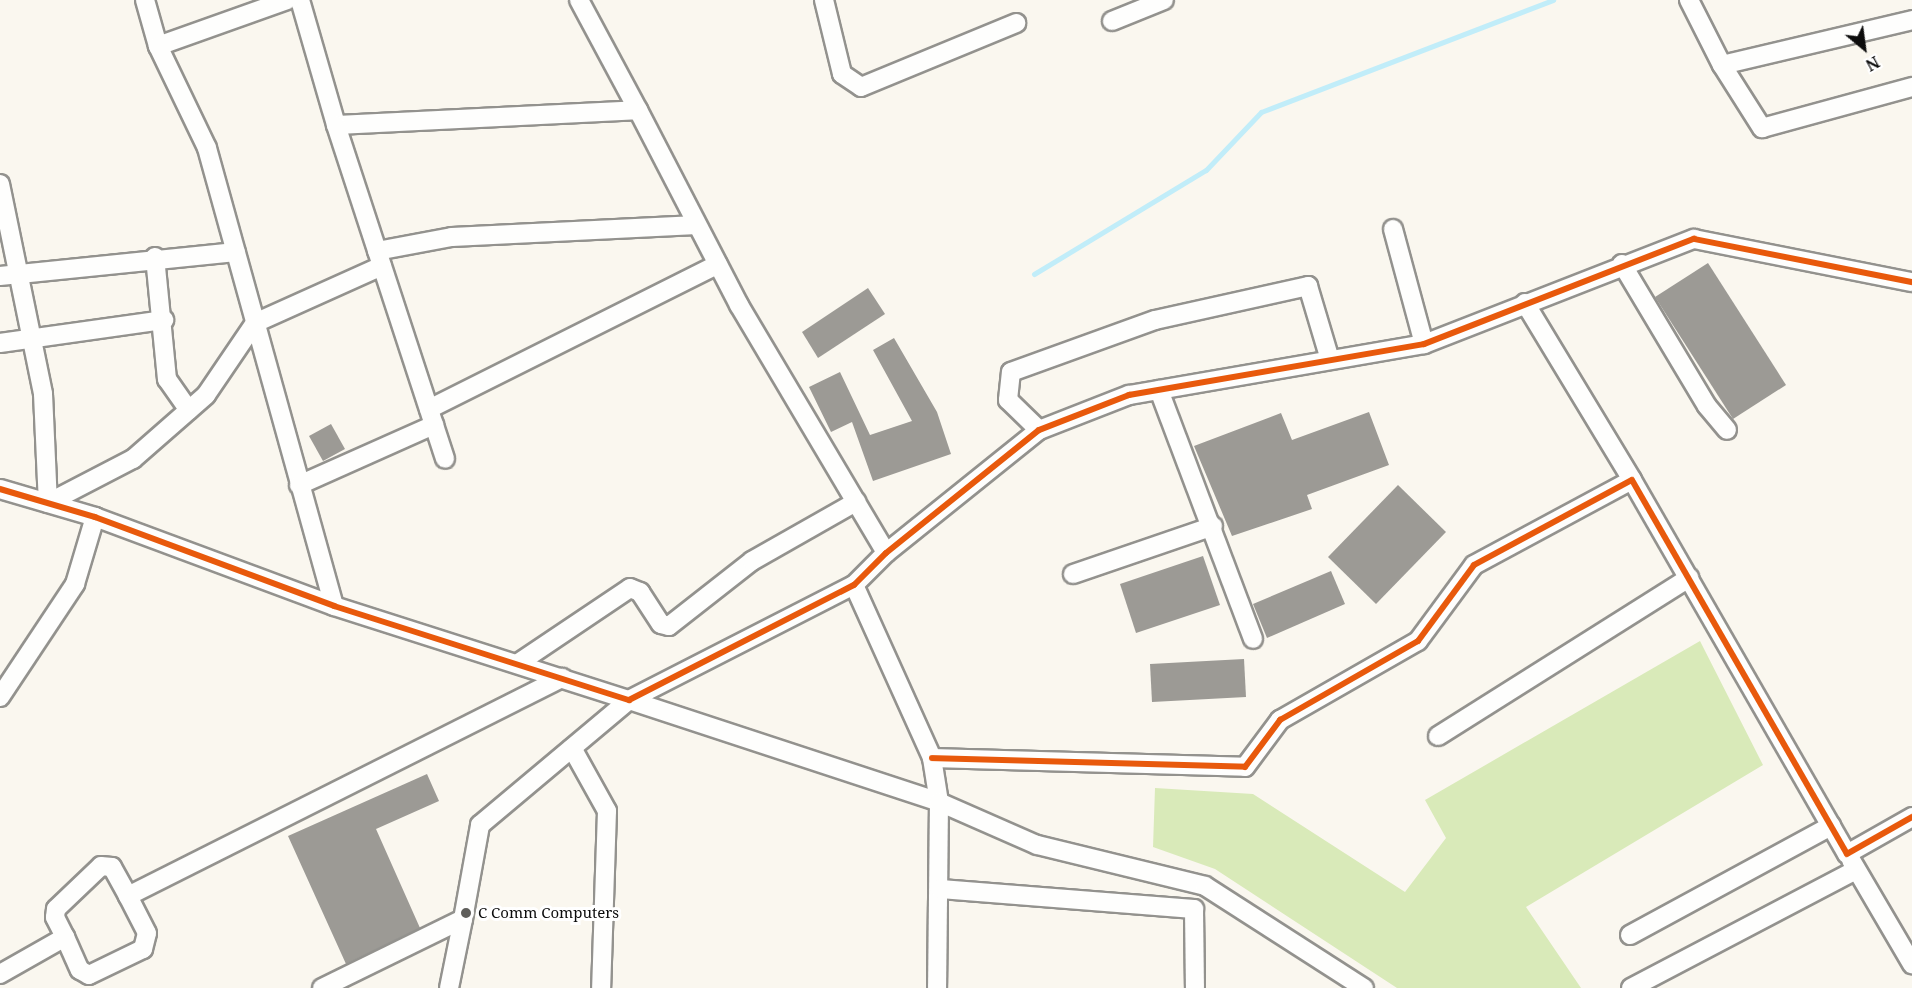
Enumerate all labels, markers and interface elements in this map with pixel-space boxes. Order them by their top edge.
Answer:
north arrow [1834,18,1894,78]
text: N [1862,51,1884,76]
place label: C Comm Computers [478,904,619,922]
marker: C Comm Computers [459,906,473,920]

